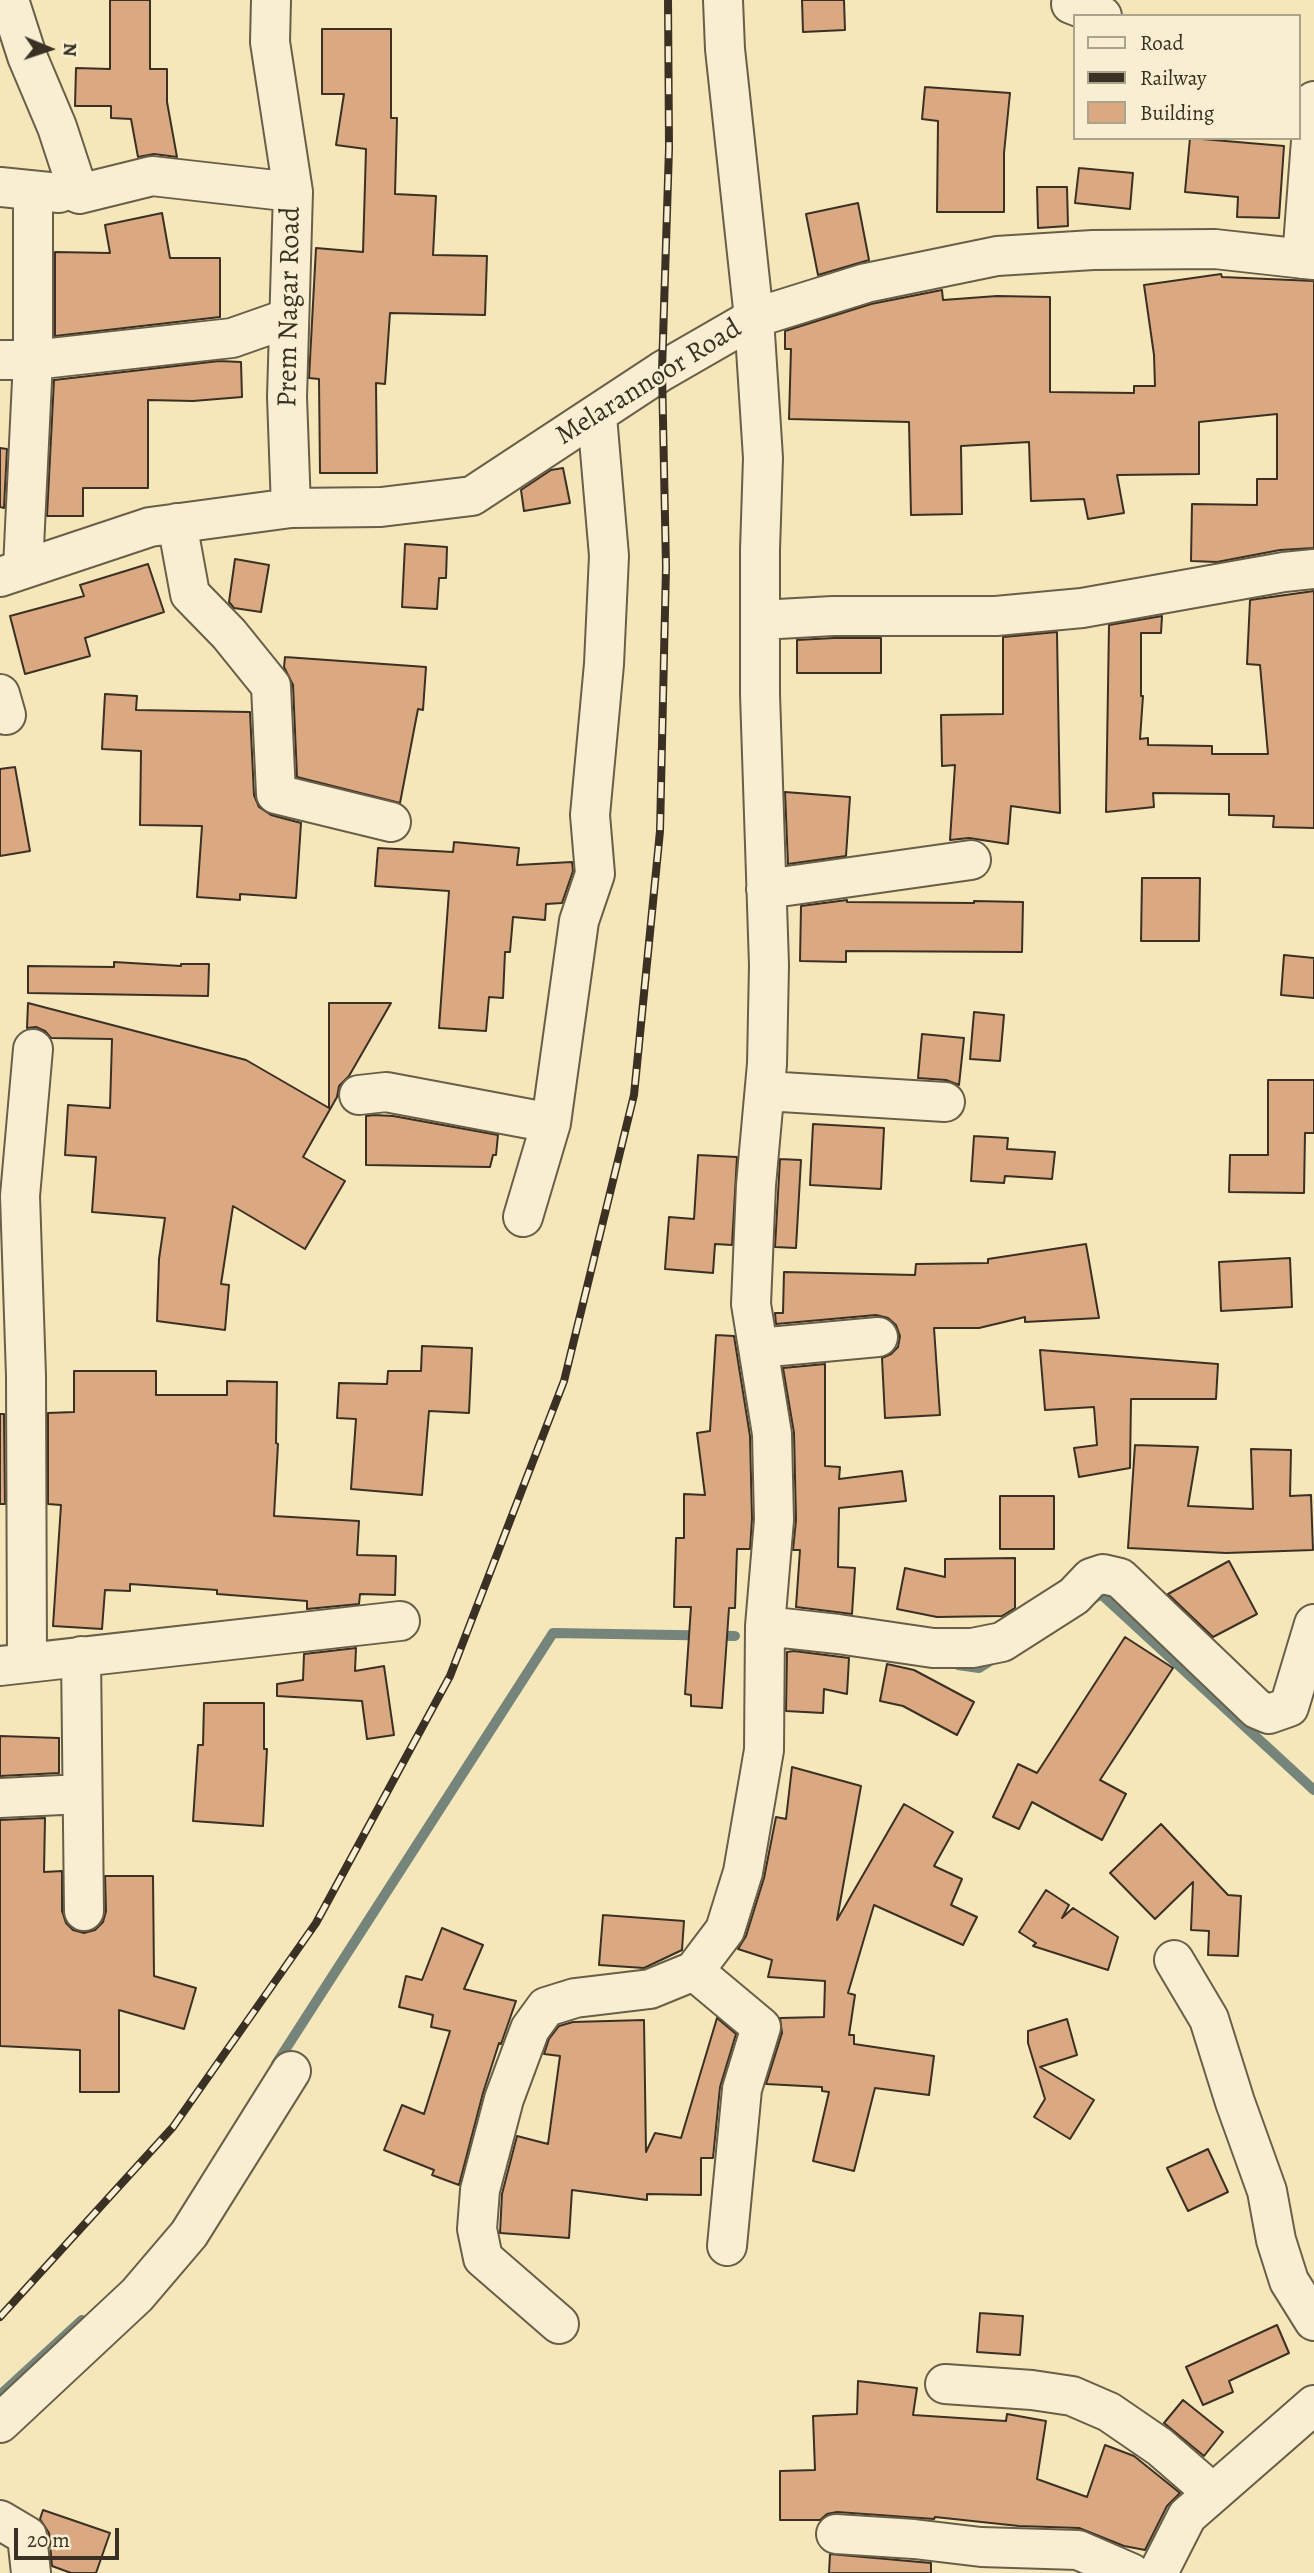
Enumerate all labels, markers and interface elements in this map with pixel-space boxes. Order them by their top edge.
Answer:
north arrow [14,14,84,84]
legend [1072,14,1300,140]
text: Road [1140,29,1184,57]
text: N [57,42,83,57]
text: Railway [1140,64,1206,92]
text: Building [1140,99,1214,127]
street label: Prem Nagar Road [271,206,309,408]
street label: Melarannoor Road [550,313,748,453]
scale bar [18,2514,122,2558]
text: 20 m [27,2526,70,2554]

